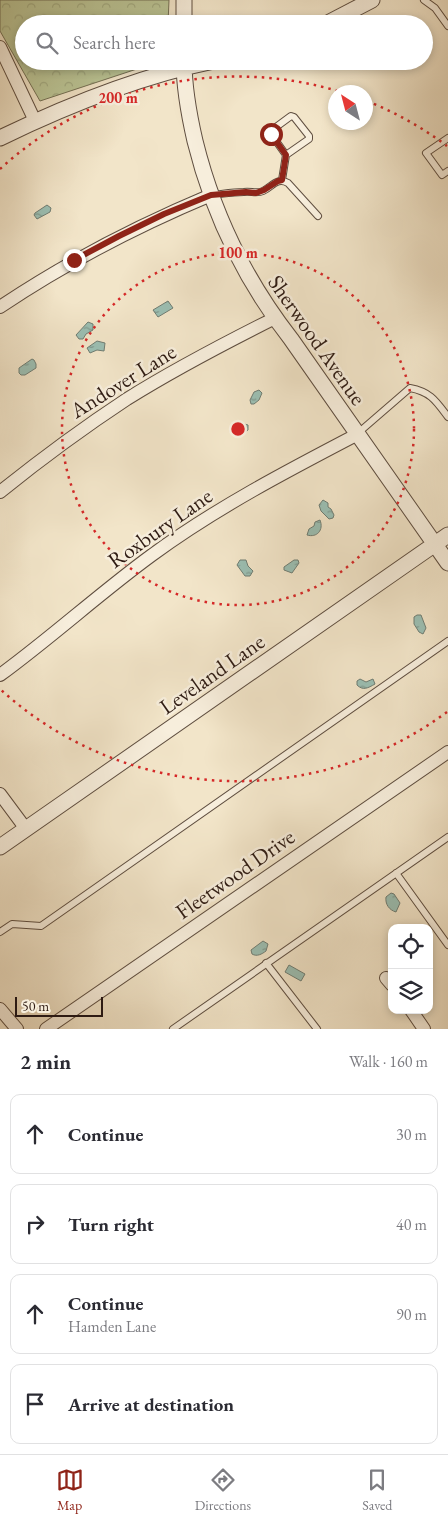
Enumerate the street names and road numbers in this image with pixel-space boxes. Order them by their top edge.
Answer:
street label: Sherwood Avenue [261,269,373,411]
street label: Andover Lane [64,337,182,426]
street label: Roxbury Lane [102,481,218,575]
street label: Leveland Lane [154,627,271,721]
street label: Fleetwood Drive [170,822,301,926]

